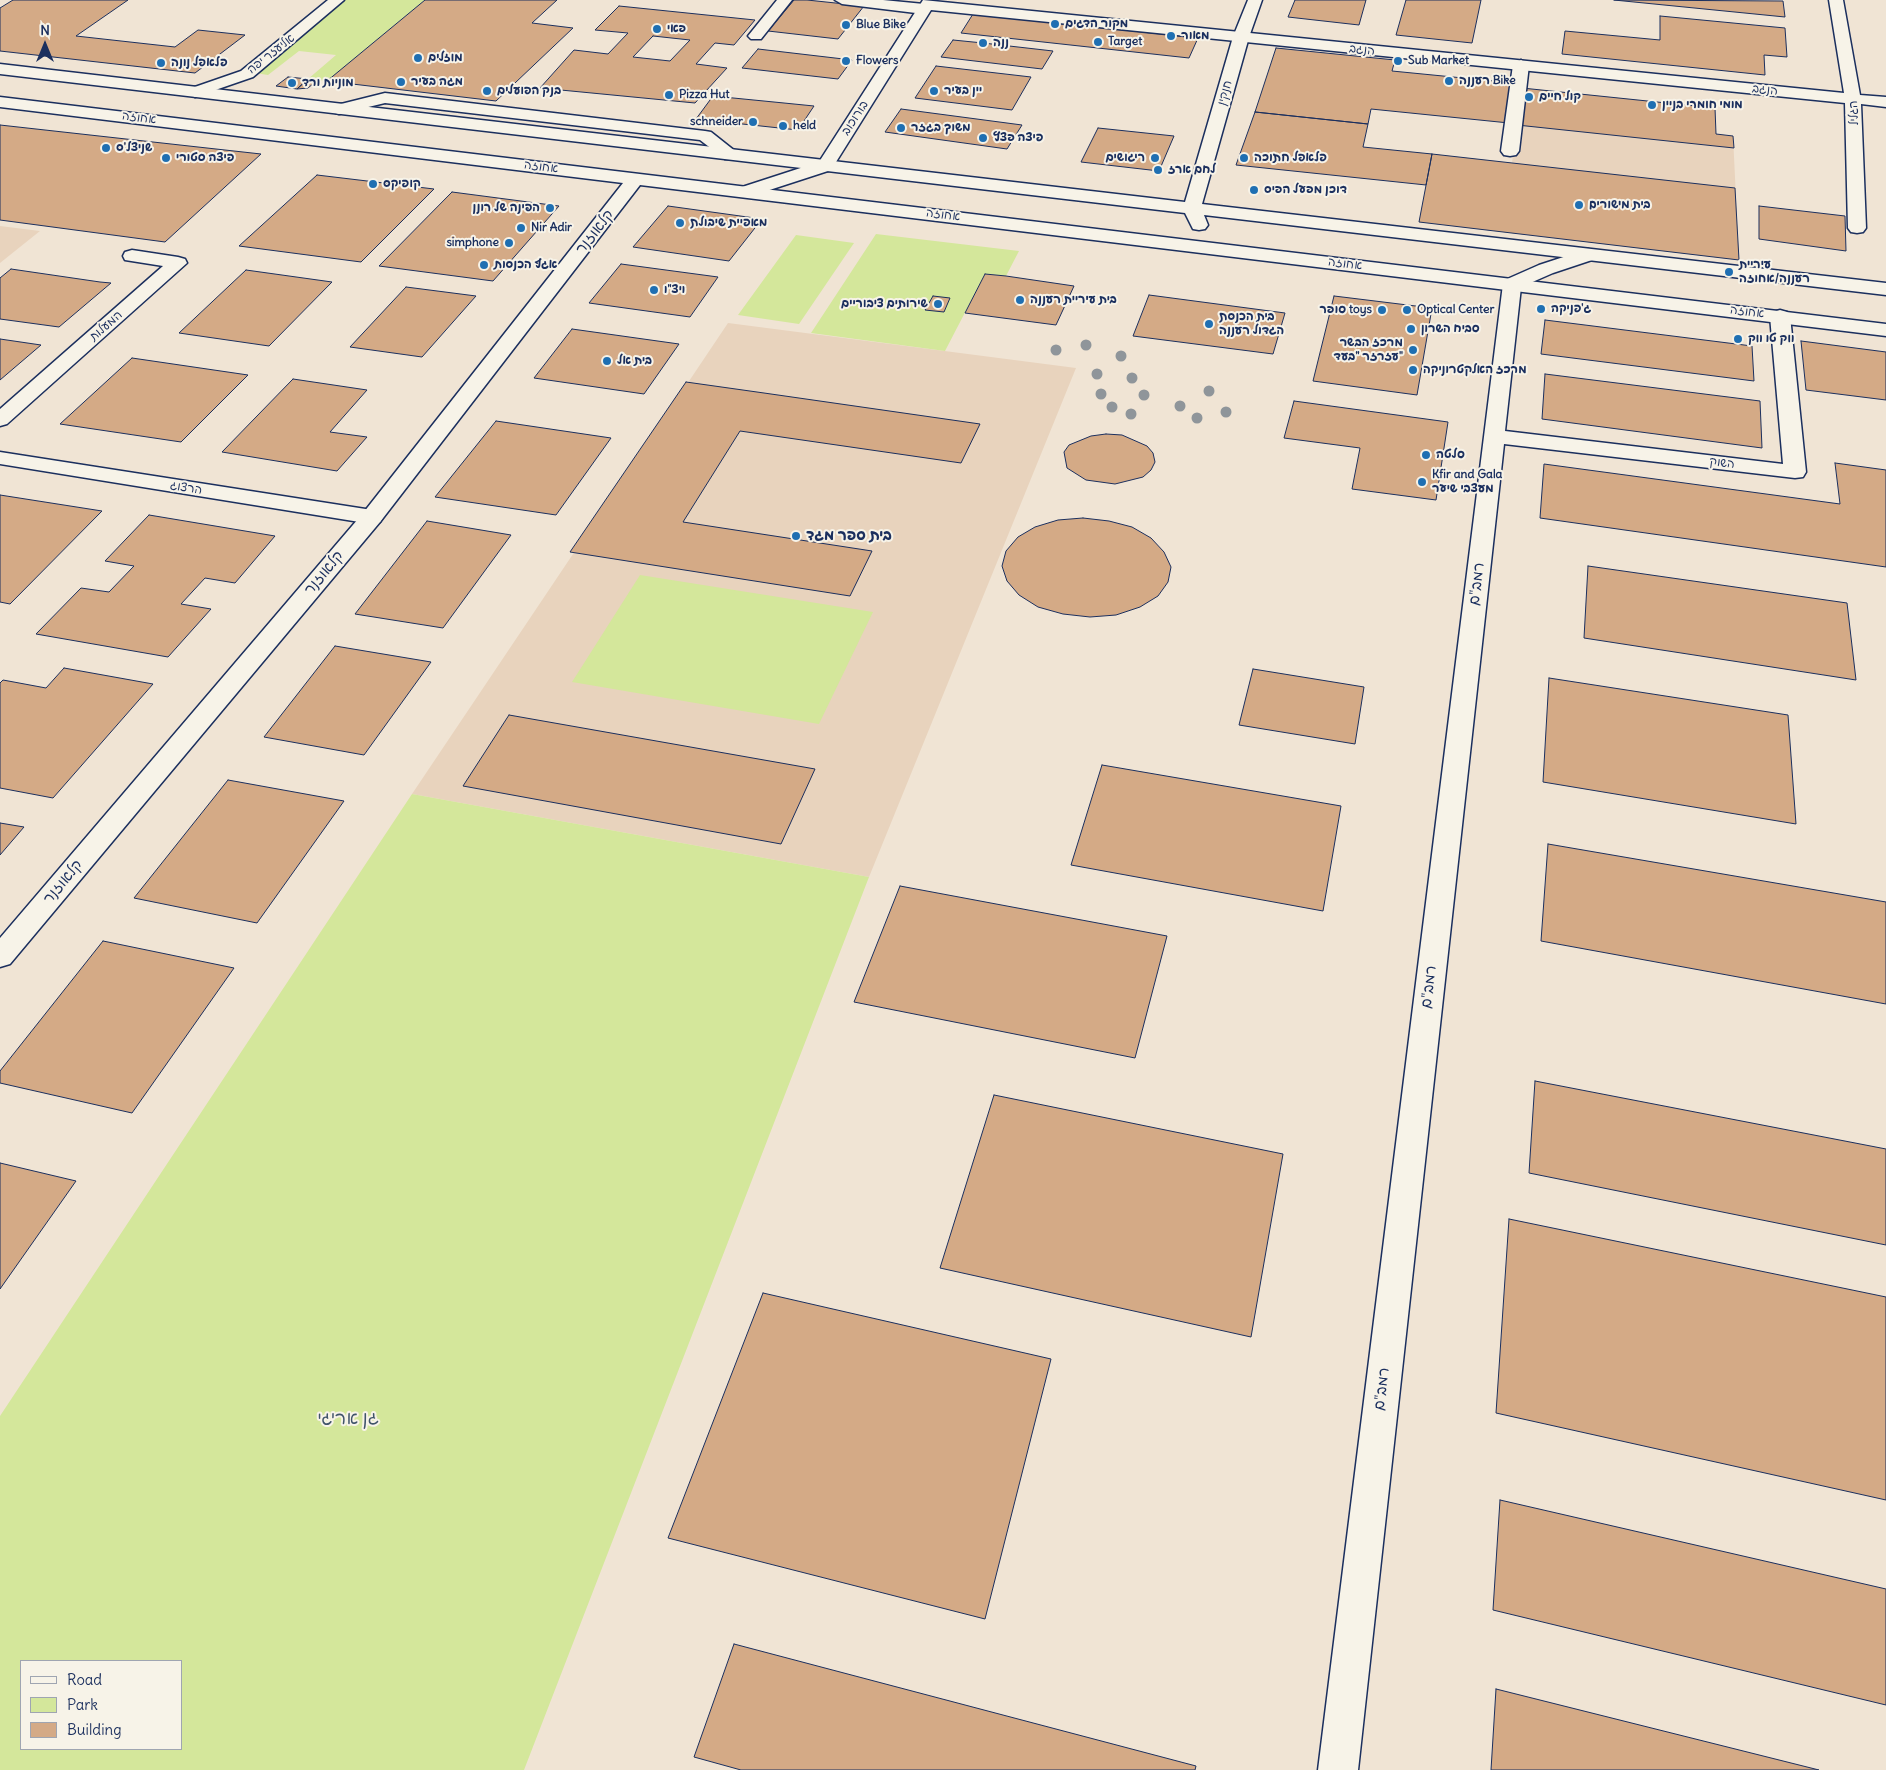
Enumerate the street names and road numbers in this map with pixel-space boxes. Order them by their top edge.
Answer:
street label: אליעזר יפה [244,31,298,77]
street label: הנגב [1348,41,1376,59]
street label: חנקין [1215,79,1235,107]
street label: הנגב [1751,81,1779,99]
street label: בורוכוב [838,98,872,138]
street label: הגליל [1846,100,1862,126]
street label: אחוזה [121,109,157,127]
street label: אחוזה [523,158,559,176]
street label: קלאוזנר [572,206,618,258]
street label: אחוזה [925,206,961,224]
street label: אחוזה [1327,255,1363,273]
street label: אחוזה [1729,303,1765,321]
street label: המעלות [87,308,125,344]
street label: השוק [1708,454,1736,472]
street label: הרצוג [169,478,203,498]
street label: קלאוזנר [301,548,347,598]
street label: רמב"ם [1465,562,1489,606]
street label: קלאוזנר [40,857,86,907]
street label: רמב"ם [1417,965,1441,1009]
street label: רמב"ם [1370,1367,1394,1411]

